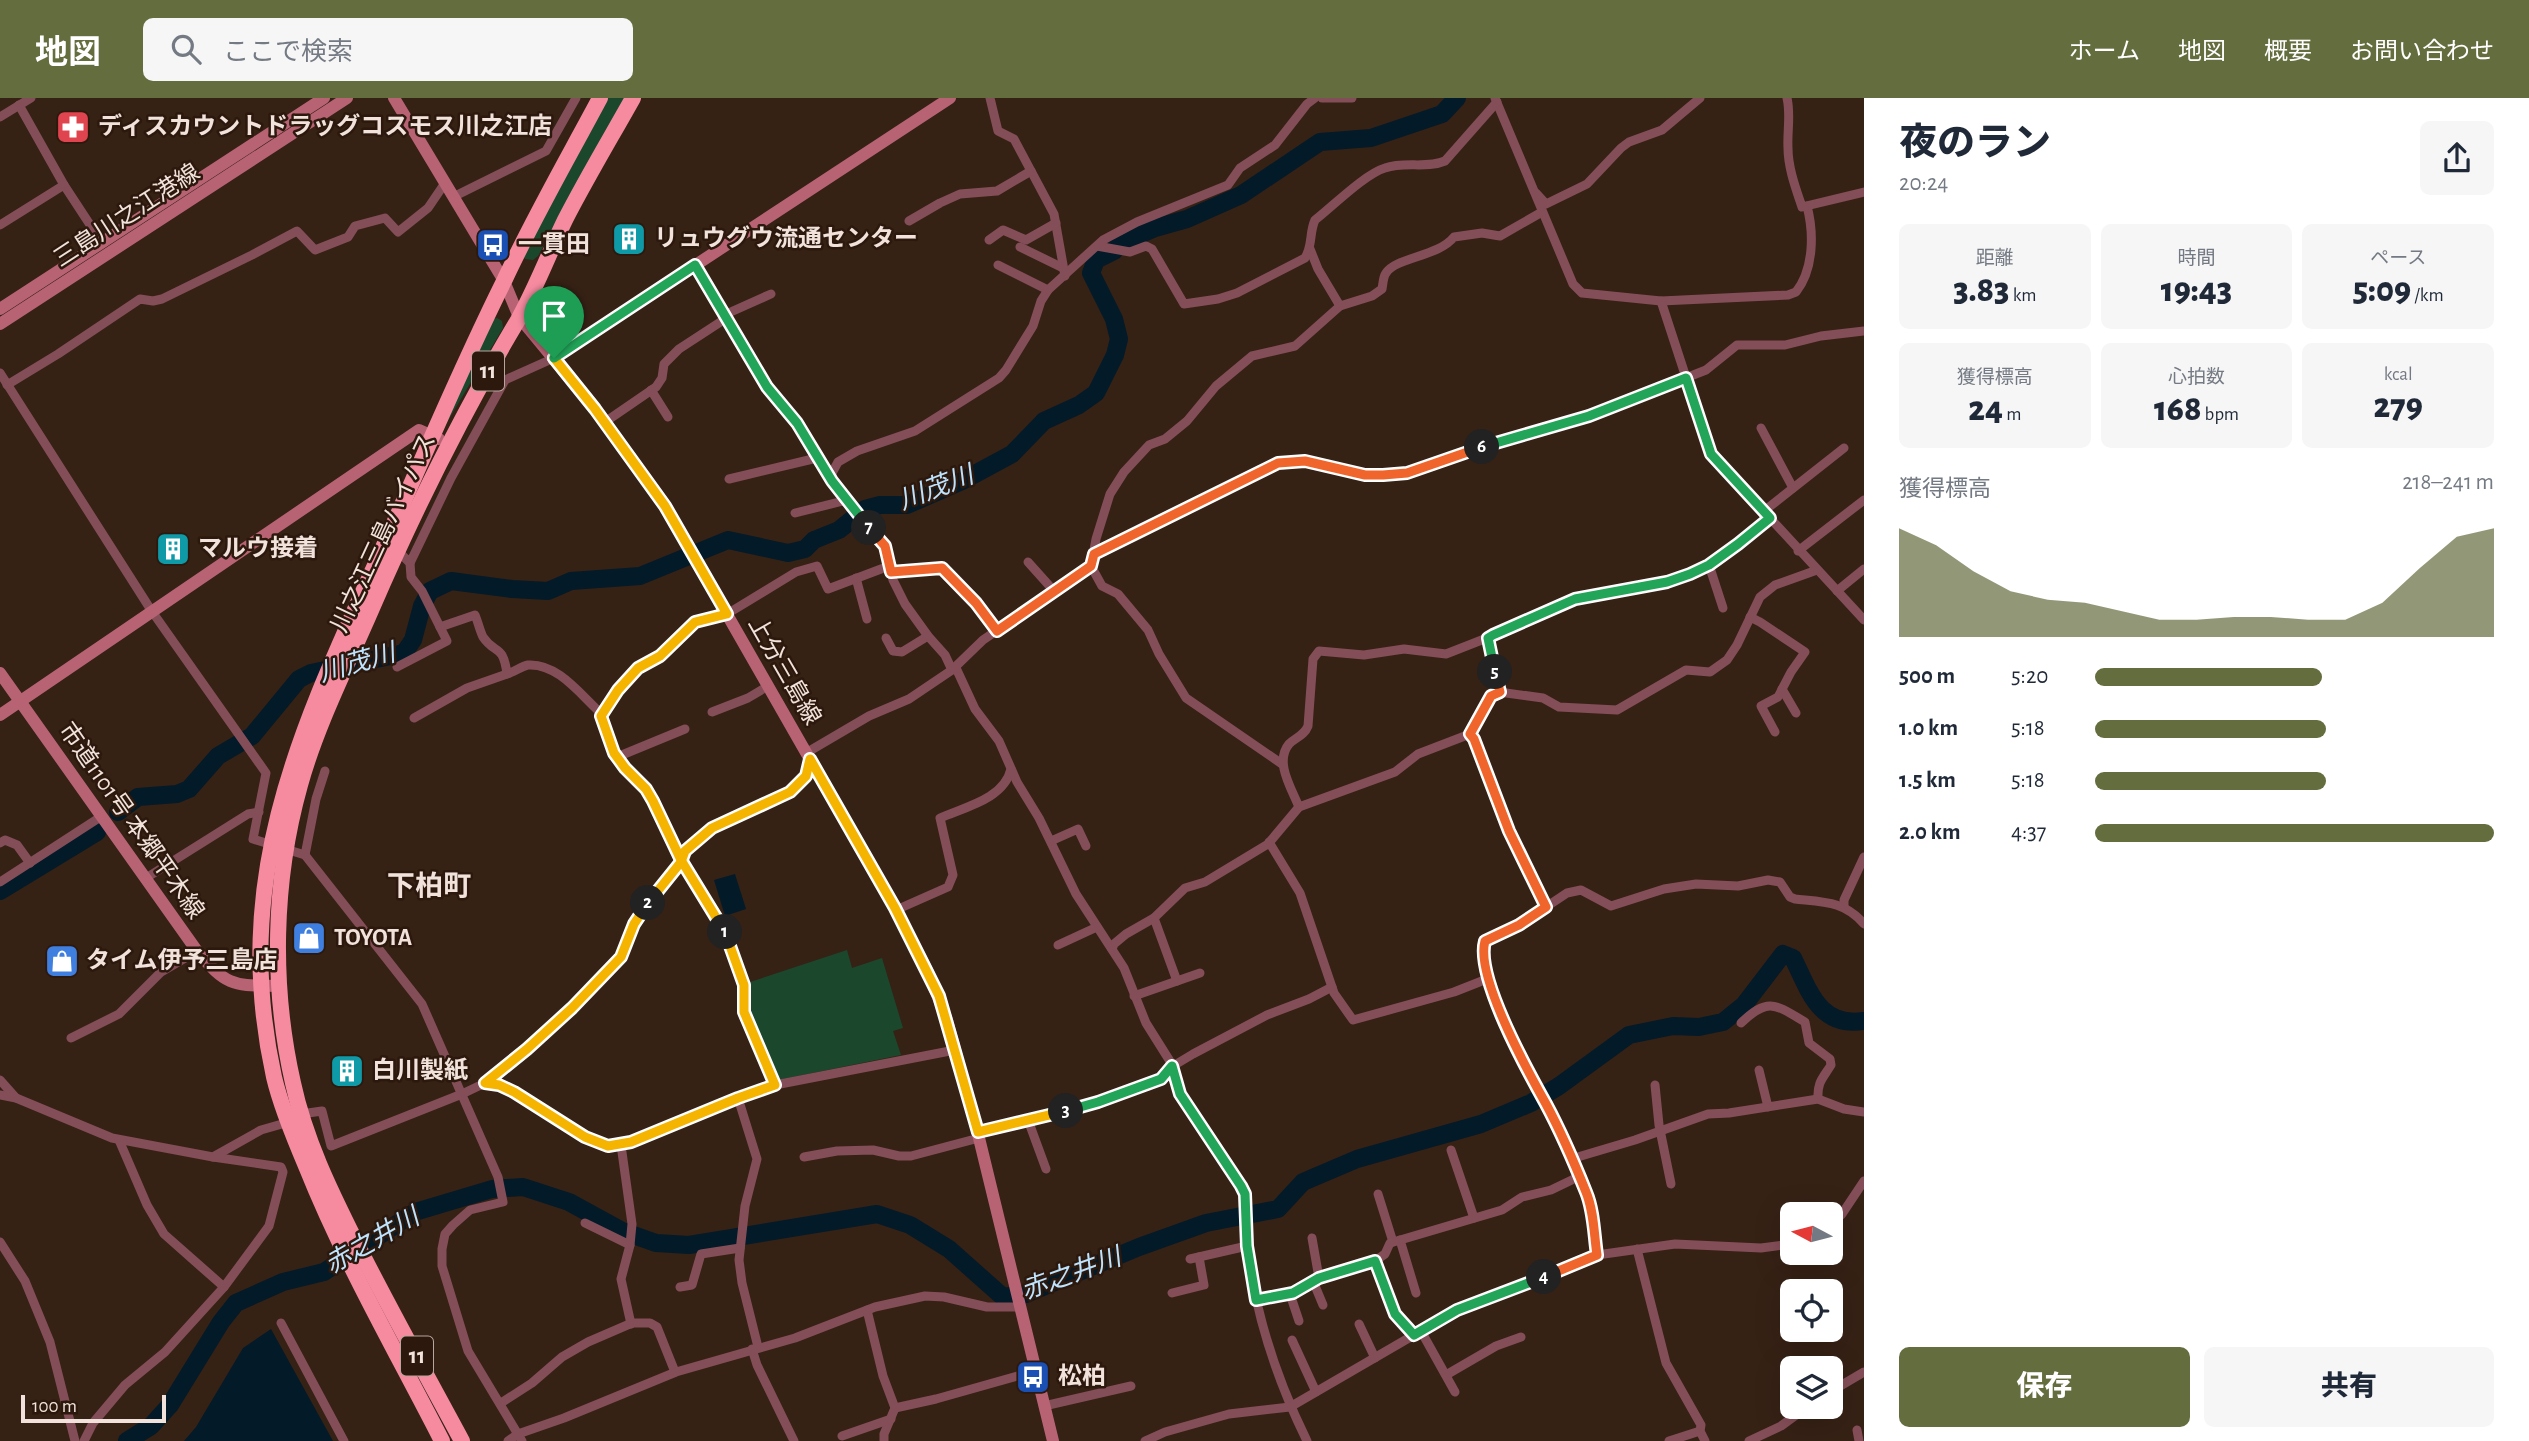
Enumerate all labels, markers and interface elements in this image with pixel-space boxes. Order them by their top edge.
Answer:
search box [143,18,633,81]
icon: search [167,30,205,68]
text: 地図 [35,37,101,70]
text: ここで検索 [223,39,353,65]
text: ホーム [2069,40,2140,64]
text: 地図 [2178,40,2226,64]
text: 概要 [2264,40,2312,64]
text: お問い合わせ [2350,40,2494,64]
pharmacy icon: ディスカウントドラッグコスモス川之江店 [54,108,92,146]
place label: ディスカウントドラッグコスモス川之江店 [98,113,552,139]
button: share [2420,121,2494,195]
text: 夜のラン [1899,125,2051,163]
street label: 三島川之江港線 [49,159,204,272]
text: 20:24 [1899,172,1948,195]
building icon: リュウグウ流通センター [610,220,648,258]
place label: リュウグウ流通センター [654,225,918,251]
bus stop icon: 一貫田 [474,226,512,264]
place label: 一貫田 [518,232,590,257]
text: 距離 [1976,249,2014,268]
text: 時間 [2177,249,2216,268]
text: ペース [2370,249,2426,268]
text: 3.83 [1953,273,2010,308]
text: 19:43 [2161,273,2232,308]
text: 5:09 [2353,273,2411,308]
pin [524,286,584,358]
text: km [2010,286,2037,305]
text: /km [2411,286,2444,305]
icon: arrive [535,297,573,335]
road number: 11 [472,352,504,390]
text: kcal [2384,365,2413,384]
text: 獲得標高 [1957,368,2033,387]
text: 心拍数 [2168,368,2225,387]
text: 279 [2374,389,2423,424]
text: 24 [1968,392,2003,427]
text: 168 [2154,392,2201,427]
text: m [2003,405,2021,424]
text: bpm [2201,405,2239,424]
street label: 川之江三島バイパス [326,429,440,636]
pin: 6 [1464,430,1500,464]
text: 6 [1477,437,1486,456]
water label: 川茂川 [895,460,980,514]
text: 218–241 m [2402,471,2494,494]
text: 獲得標高 [1899,478,1991,501]
pin: 7 [852,510,886,546]
text: 7 [864,518,873,537]
building icon: マルウ接着 [154,530,192,568]
place label: マルウ接着 [198,535,318,561]
street label: 上分三島線 [744,612,826,729]
water label: 川茂川 [316,638,401,686]
pin: 5 [1478,654,1512,690]
text: 5 [1490,662,1499,681]
text: 500 m [1899,665,1955,688]
text: 5:20 [2011,665,2049,688]
street label: 市道1101号 本郷平木線 [54,717,209,923]
text: 1.0 km [1899,717,1958,740]
text: 5:18 [2011,717,2045,740]
text: 1.5 km [1899,769,1956,792]
text: 5:18 [2011,769,2045,792]
text: 2.0 km [1899,821,1961,844]
text: 4:37 [2011,821,2046,844]
district label: 下柏町 [387,871,471,901]
pin: 2 [630,886,666,920]
text: 2 [643,893,652,912]
pin: 1 [708,914,742,950]
shop icon: TOYOTA [290,919,328,957]
text: 1 [721,922,728,941]
place label: TOYOTA [334,926,413,950]
shop icon: タイム伊予三島店 [43,942,81,980]
place label: タイム伊予三島店 [86,947,278,973]
building icon: 白川製紙 [328,1052,366,1090]
place label: 白川製紙 [372,1057,468,1083]
pin: 3 [1048,1094,1084,1128]
text: 3 [1061,1101,1070,1120]
water label: 赤之井川 [320,1201,426,1278]
north arrow [1780,1202,1843,1265]
map controls [1780,1202,1843,1419]
water label: 赤之井川 [1017,1242,1127,1304]
pin: 4 [1526,1260,1562,1294]
text: 4 [1539,1267,1548,1286]
button: locate [1780,1279,1843,1342]
road number: 11 [401,1336,433,1376]
button: 保存 [1899,1347,2190,1427]
button: 共有 [2204,1347,2494,1427]
button: layers [1780,1356,1843,1419]
bus stop icon: 松柏 [1014,1358,1052,1396]
place label: 松柏 [1058,1363,1106,1389]
scale bar [21,1392,166,1424]
text: 100 m [32,1397,77,1416]

